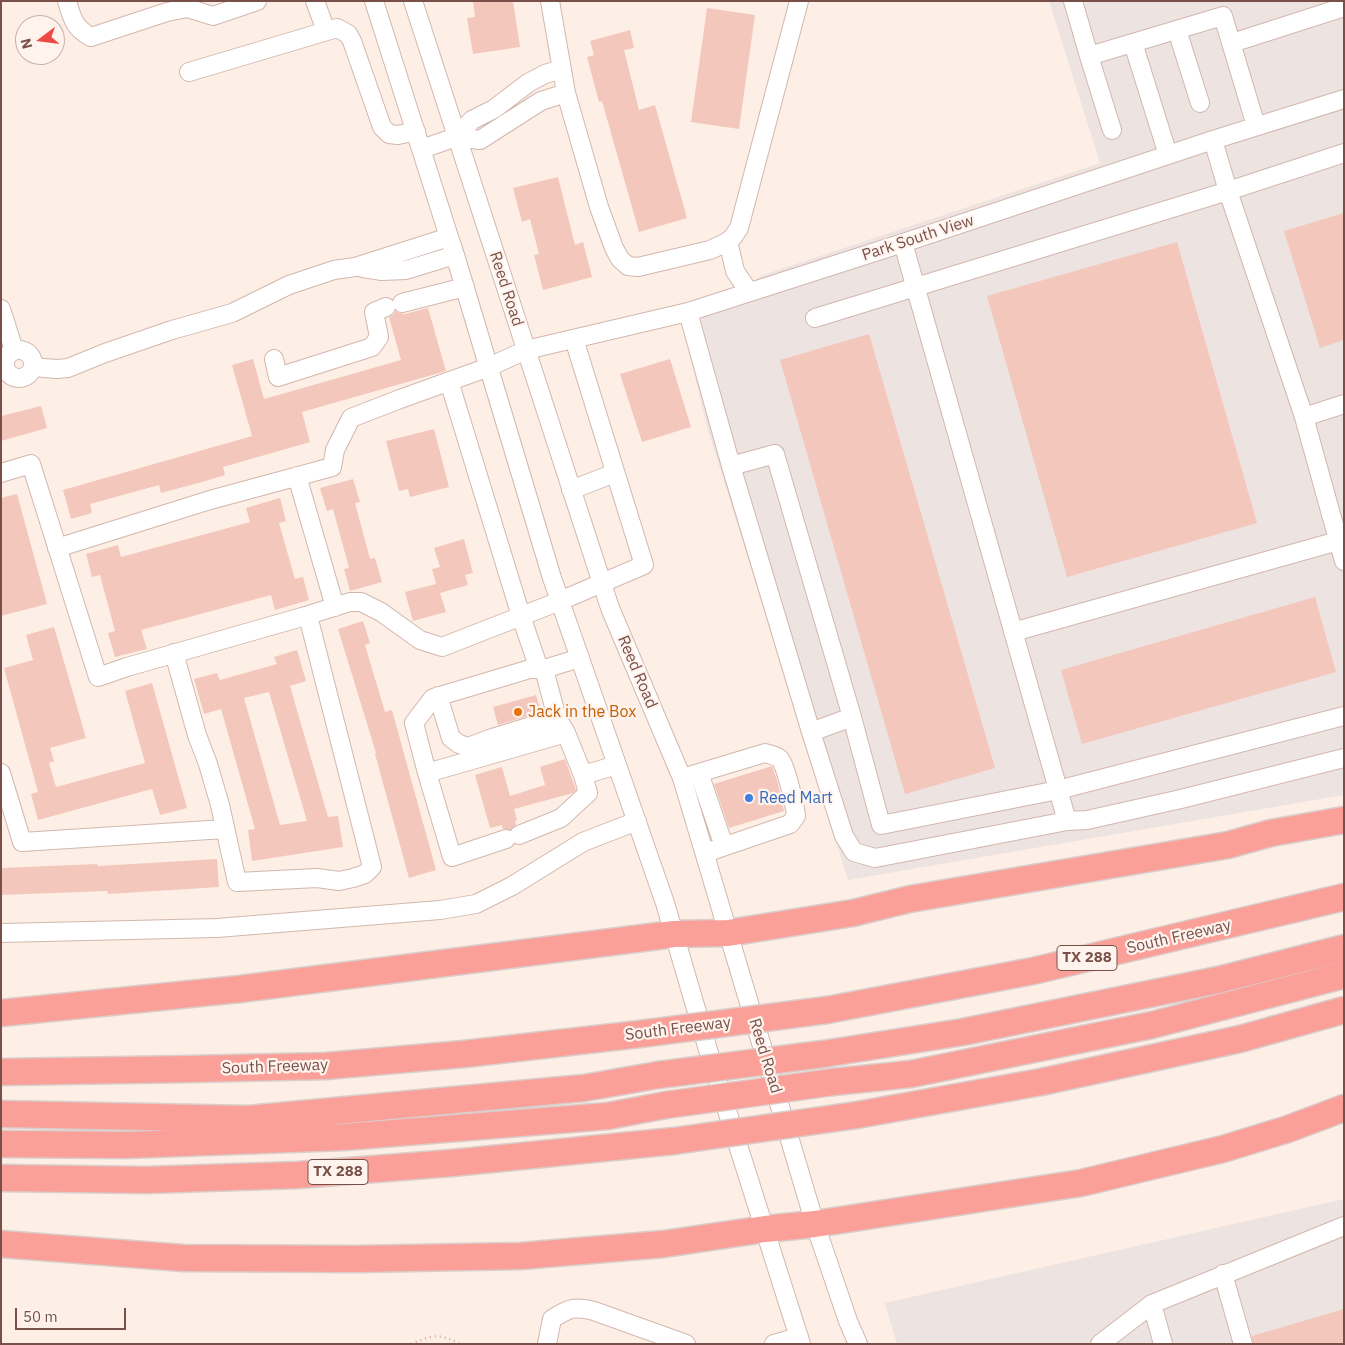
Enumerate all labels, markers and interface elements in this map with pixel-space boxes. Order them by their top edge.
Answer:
north arrow [15,15,65,65]
text: N [16,36,36,51]
street label: Park South View [860,211,976,265]
street label: Reed Road [485,249,527,329]
street label: Reed Road [613,633,661,711]
place label: Jack in the Box [528,702,636,722]
marker: Jack in the Box [512,706,524,718]
place label: Reed Mart [759,788,833,808]
marker: Reed Mart [743,792,755,804]
street label: South Freeway [1125,916,1233,958]
road number: TX 288 [1057,946,1117,970]
street label: South Freeway [624,1013,732,1045]
street label: Reed Road [745,1016,785,1096]
street label: South Freeway [222,1056,328,1078]
road number: TX 288 [308,1160,368,1184]
scale bar [18,1298,129,1330]
text: 50 m [23,1307,58,1326]

